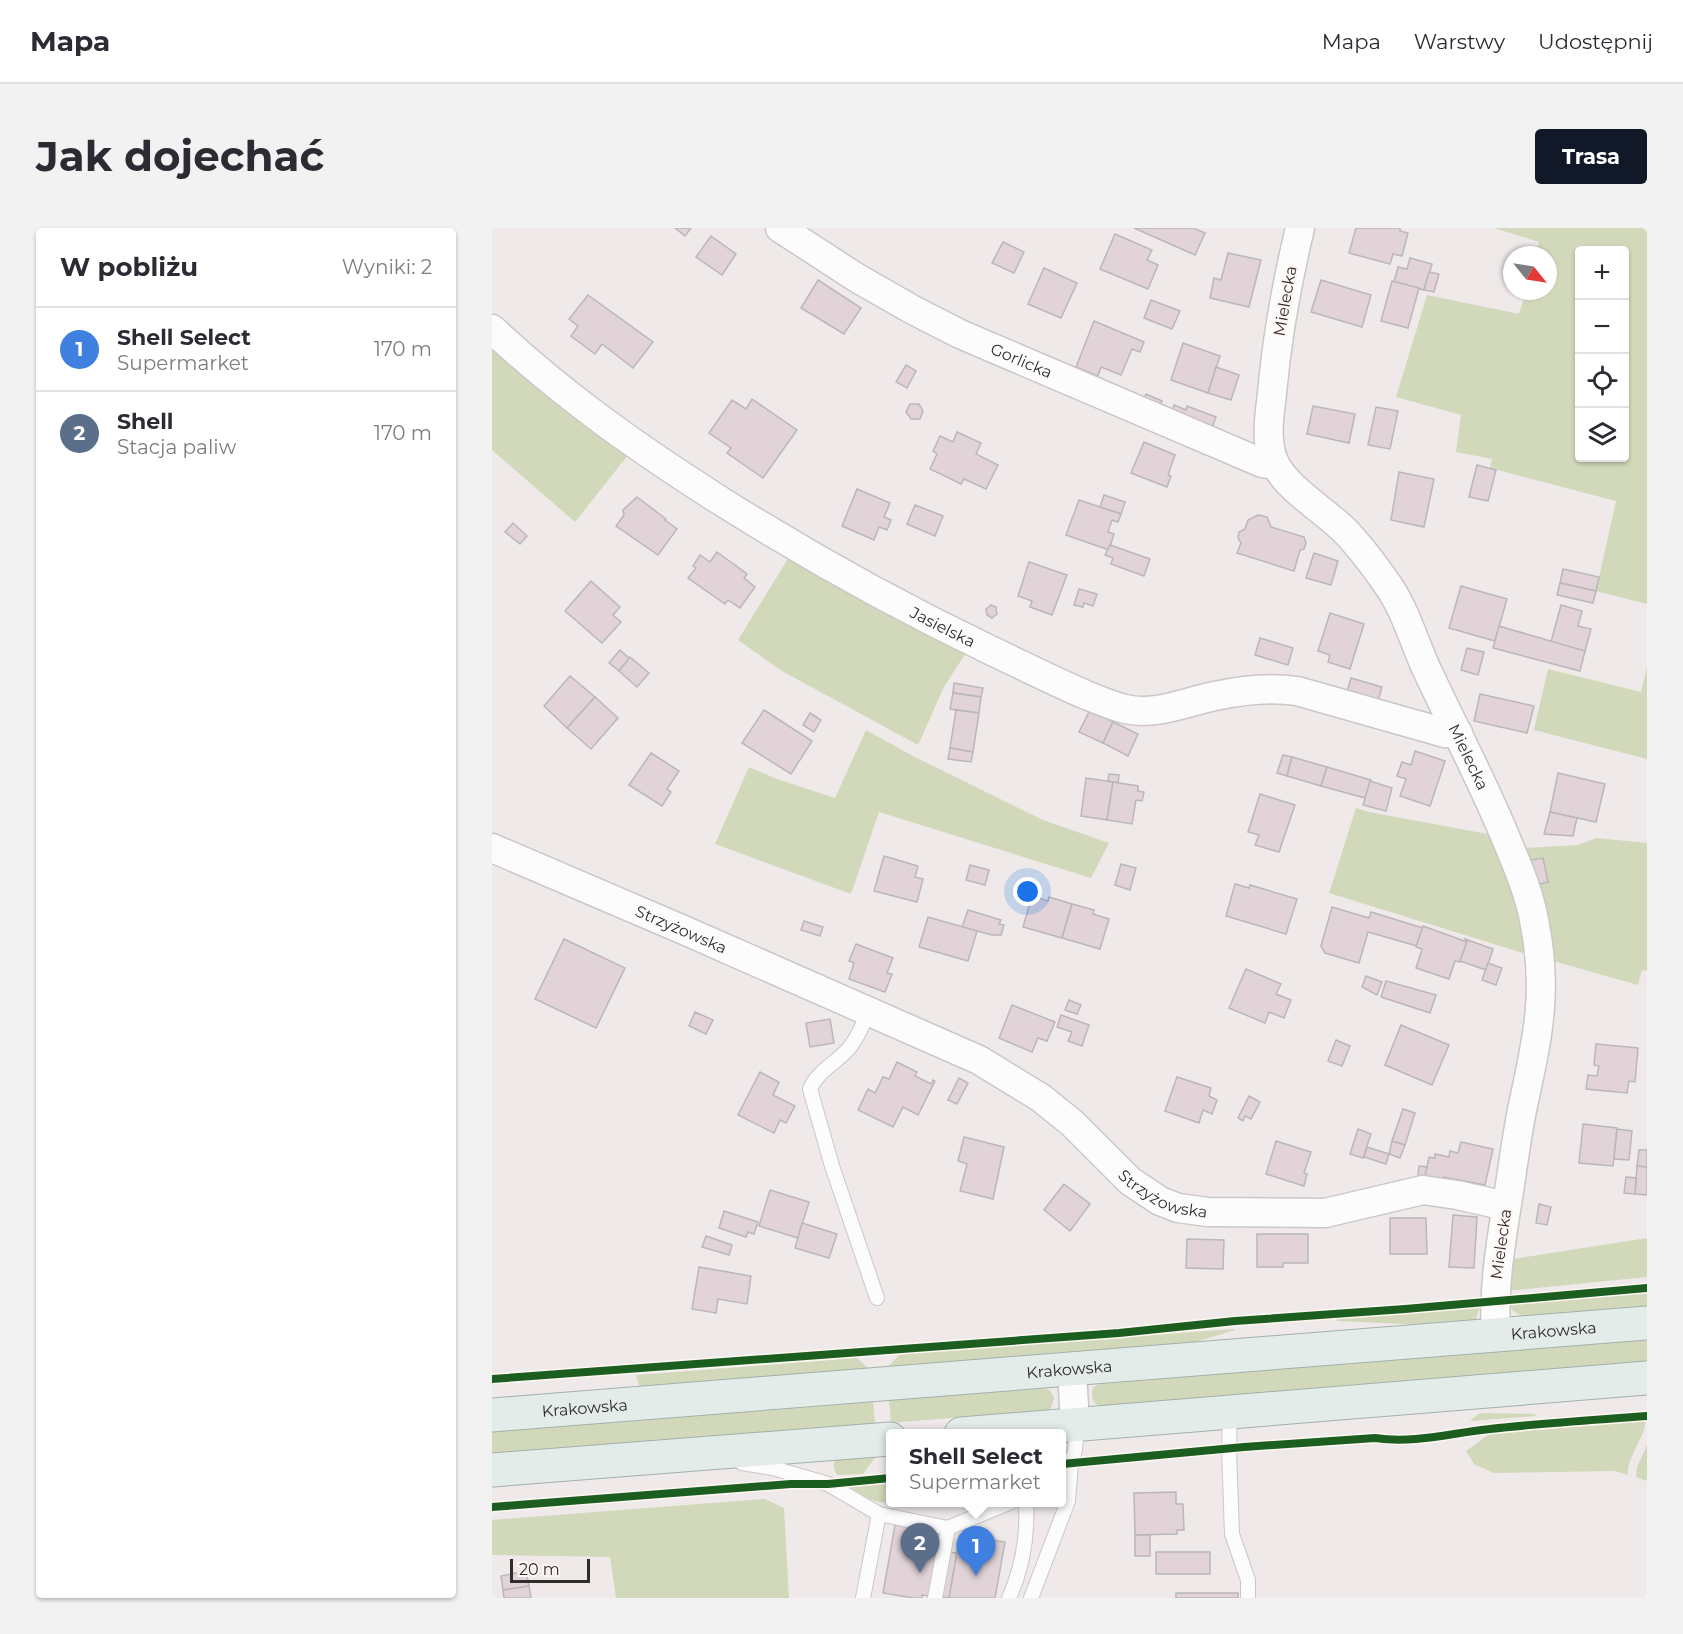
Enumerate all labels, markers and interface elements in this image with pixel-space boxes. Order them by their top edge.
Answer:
text: Mapa [30,24,110,58]
text: Mapa [1322,29,1381,54]
text: Warstwy [1414,29,1505,54]
text: Udostępnij [1538,29,1653,54]
button: Trasa [1535,129,1647,184]
text: Jak dojechać [36,130,324,182]
north arrow [1503,246,1557,300]
map controls [1575,246,1629,462]
button: + [1575,246,1629,300]
text: W pobliżu [60,251,198,283]
text: Wyniki: 2 [342,255,432,279]
street label: Mielecka [1269,264,1301,338]
button: − [1575,300,1629,354]
text: Shell Select [117,324,251,351]
text: 1 [76,337,83,361]
text: 170 m [374,337,432,361]
street label: Gorlicka [988,339,1055,382]
text: Supermarket [117,351,249,375]
button: locate [1575,354,1629,408]
text: Shell [117,408,173,435]
button: layers [1575,408,1629,462]
text: 2 [74,421,85,445]
text: 170 m [374,421,432,445]
text: Stacja paliw [117,435,236,459]
street label: Jasielska [906,602,978,651]
street label: Mielecka [1445,721,1493,793]
your location [1013,877,1042,906]
street label: Strzyżowska [633,901,730,957]
street label: Strzyżowska [1114,1165,1209,1221]
street label: Mielecka [1487,1208,1515,1280]
street label: Krakowska [1510,1318,1597,1343]
street label: Krakowska [1025,1356,1113,1382]
street label: Krakowska [541,1395,628,1421]
popup [886,1429,1066,1507]
text: Shell Select [909,1443,1043,1470]
text: Supermarket [909,1470,1041,1494]
pin: 2 [900,1524,940,1573]
pin: 1 [956,1526,996,1576]
scale bar [510,1556,590,1584]
text: 20 m [519,1560,560,1579]

